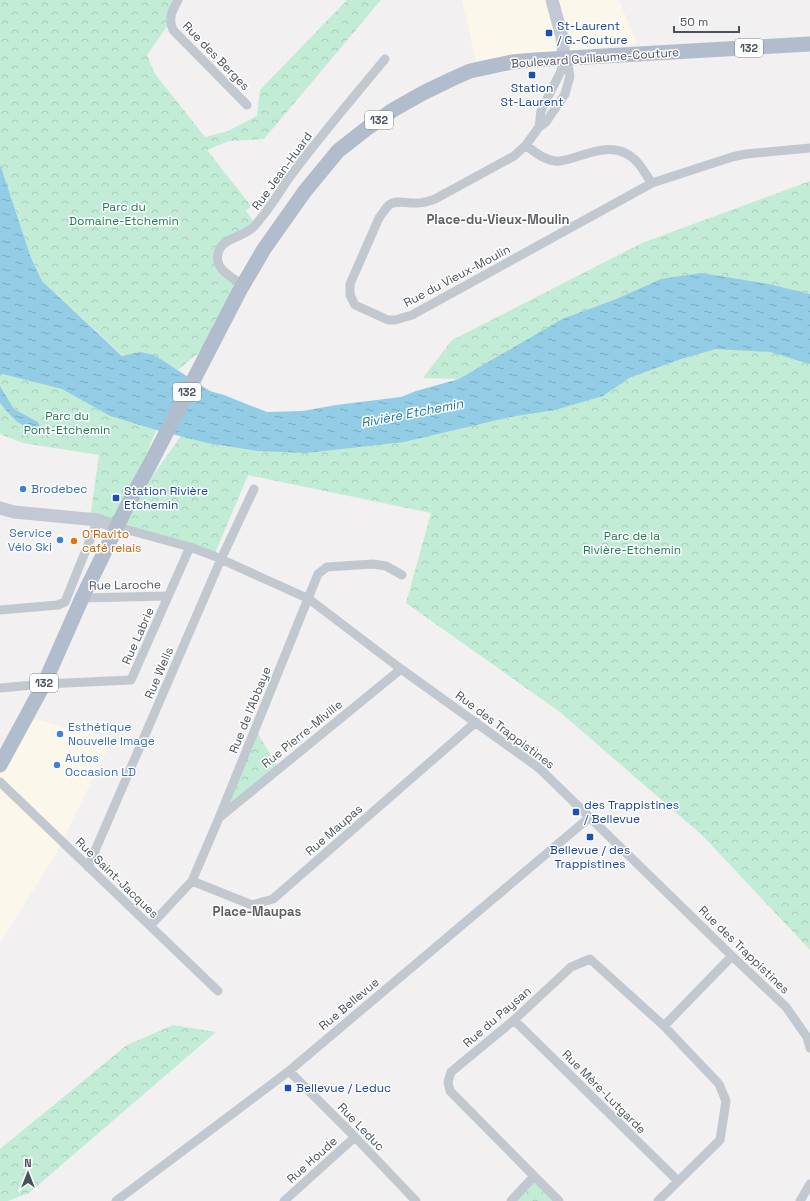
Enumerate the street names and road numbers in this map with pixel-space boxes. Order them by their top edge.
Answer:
street label: Rue des Berges [179,18,253,94]
road number: 132 [735,39,763,57]
street label: Boulevard Guillaume-Couture [510,44,680,72]
road number: 132 [365,111,393,129]
street label: Rue Jean-Huard [248,129,316,213]
street label: Rue du Vieux-Moulin [401,241,513,311]
road number: 132 [173,383,201,401]
street label: Rue Laroche [89,576,161,594]
street label: Rue Labrie [118,605,158,667]
street label: Rue Wells [141,645,177,701]
street label: Rue de l'Abbaye [225,664,275,756]
road number: 132 [30,674,58,692]
street label: Rue des Trappistines [452,687,558,773]
street label: Rue Pierre-Miville [258,696,346,772]
street label: Rue Maupas [302,801,366,859]
street label: Rue Saint-Jacques [72,834,162,922]
street label: Rue des Trappistines [695,902,793,998]
street label: Rue Bellevue [316,974,382,1034]
street label: Rue du Paysan [460,983,534,1051]
street label: Rue Mère-Lutgarde [559,1047,649,1137]
street label: Rue Leduc [334,1100,388,1154]
street label: Rue Houde [283,1133,341,1187]

